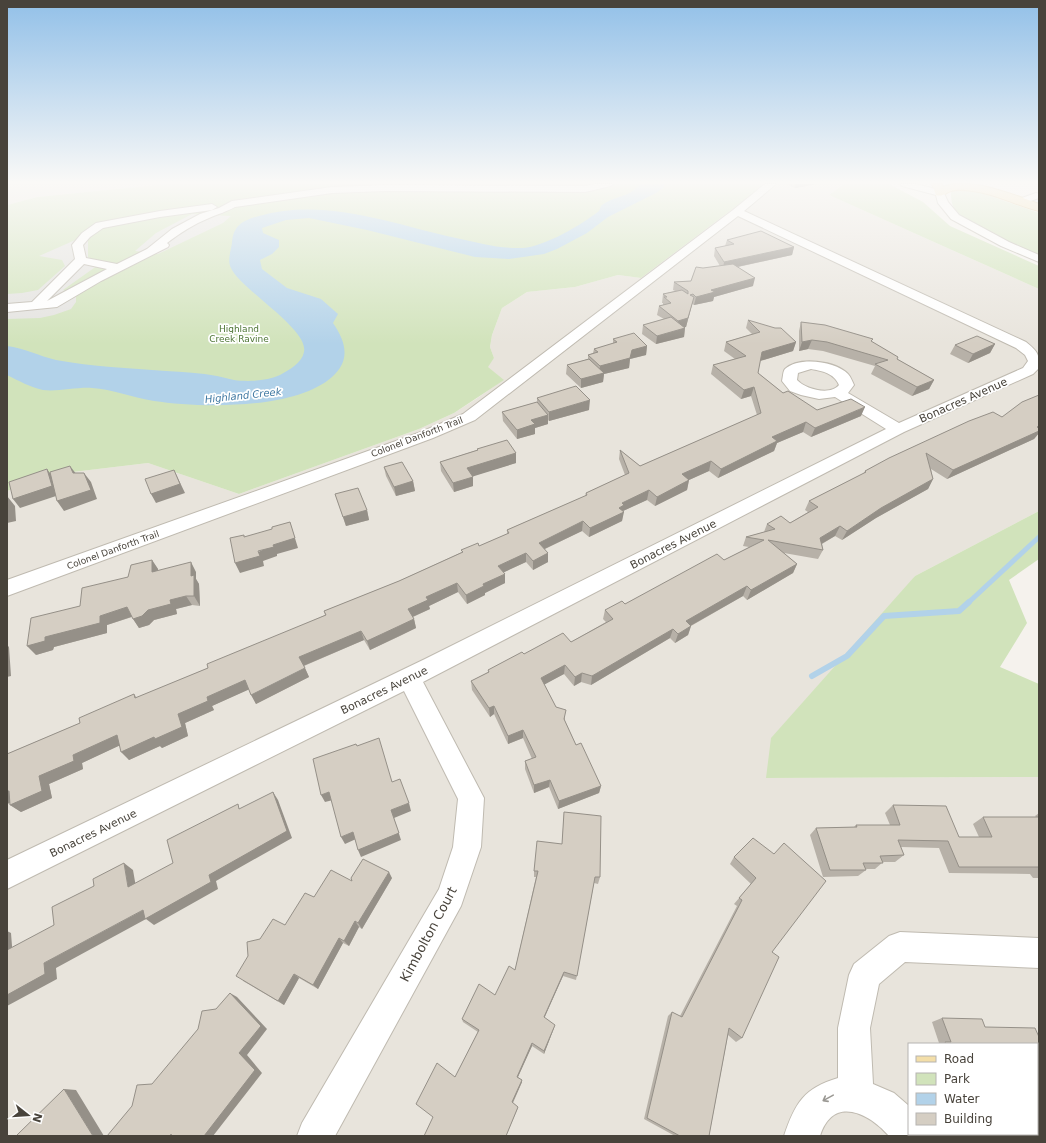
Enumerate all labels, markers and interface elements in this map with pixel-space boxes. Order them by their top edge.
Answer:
park label: Highland Creek Ravine [209,324,269,344]
street label: Bonacres Avenue [917,375,1010,426]
water label: Highland Creek [204,386,283,405]
street label: Colonel Danforth Trail [370,415,464,459]
street label: Bonacres Avenue [628,517,719,572]
street label: Colonel Danforth Trail [66,529,160,571]
street label: Bonacres Avenue [339,664,430,717]
street label: Bonacres Avenue [48,807,139,860]
street label: Kimbolton Court [397,884,460,984]
legend [908,1043,1038,1135]
text: Road [944,1052,974,1066]
text: Park [944,1072,970,1086]
text: Water [944,1092,980,1106]
north arrow [8,1095,48,1135]
one-way arrow [822,1095,834,1103]
text: N [30,1111,45,1124]
text: Building [944,1112,993,1126]

